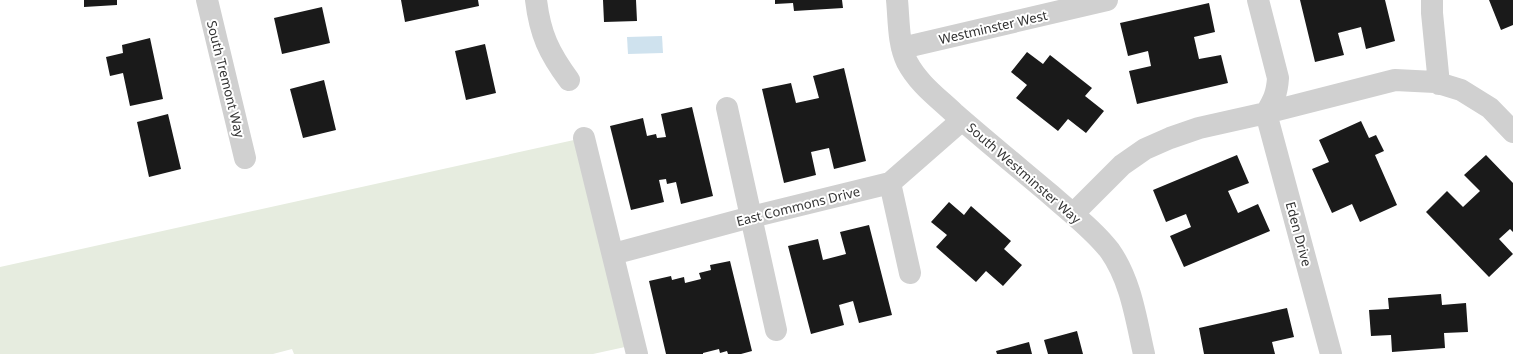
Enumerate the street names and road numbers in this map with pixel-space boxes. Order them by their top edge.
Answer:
street label: Westminster West [937,6,1049,48]
street label: South Tremont Way [203,19,249,140]
street label: South Westminster Way [963,118,1085,228]
street label: East Commons Drive [734,182,862,230]
street label: Eden Drive [1282,200,1316,268]

